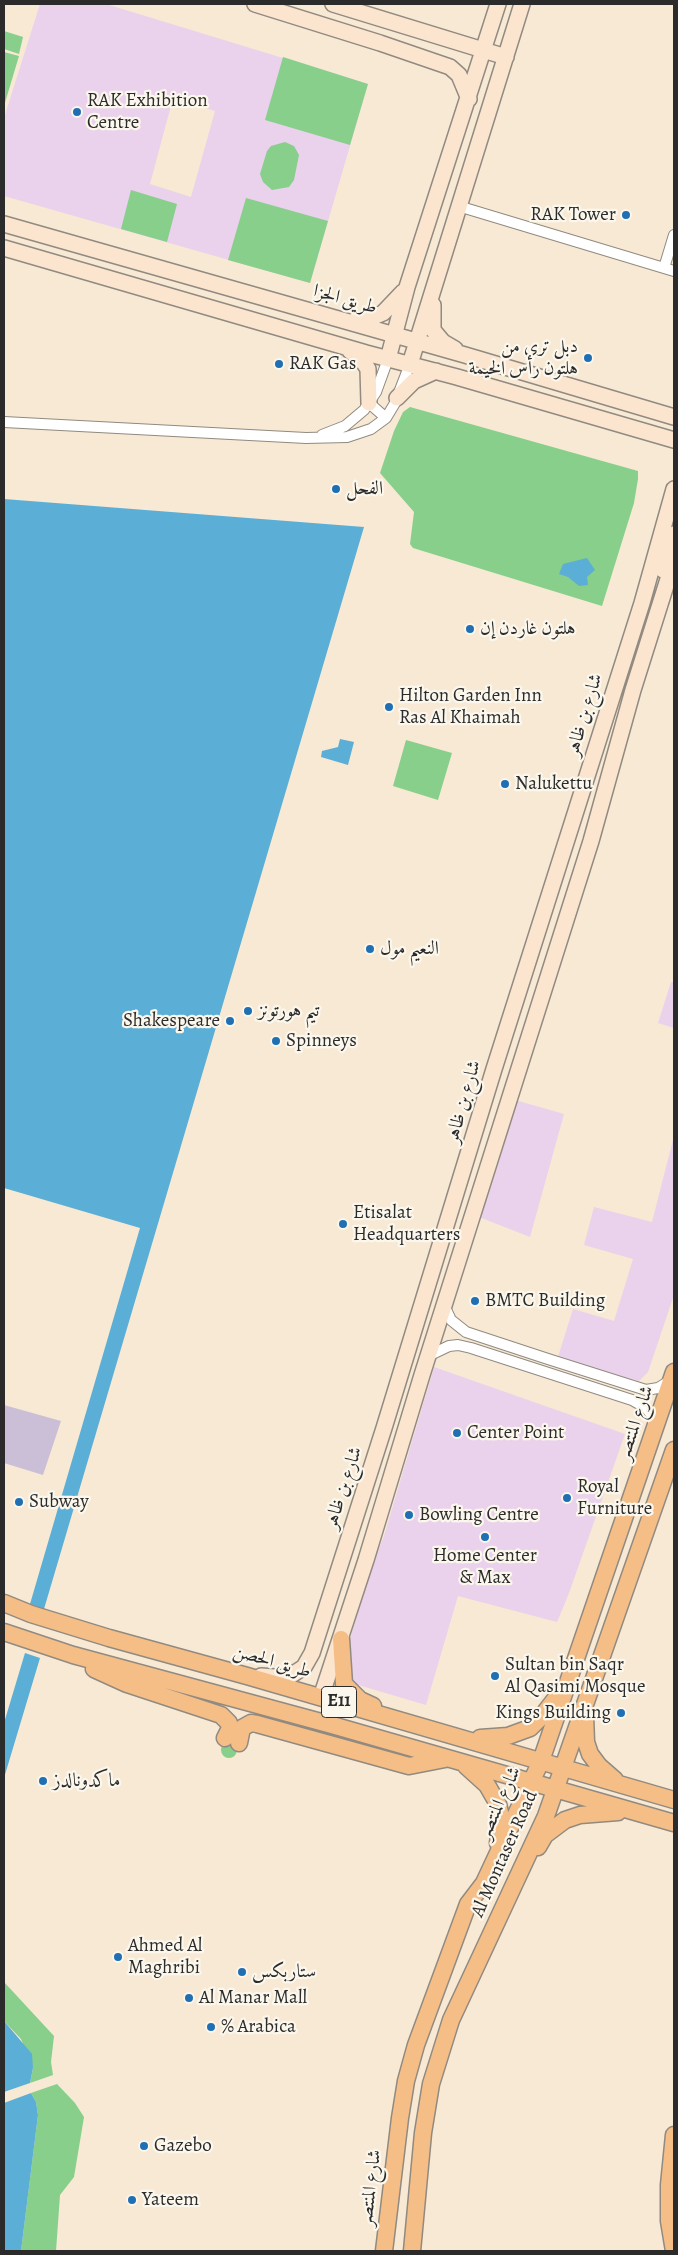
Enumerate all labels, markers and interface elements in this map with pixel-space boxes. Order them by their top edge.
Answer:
place label: RAK Exhibition Centre [87,90,208,134]
marker: RAK Exhibition Centre [71,106,83,118]
place label: RAK Tower [530,204,616,226]
marker: RAK Tower [620,209,632,221]
street label: طريق الجزا [310,280,380,320]
place label: دبل تري من هلتون رأس الخيمة [468,336,578,380]
marker: دبل تري من هلتون رأس الخيمة [582,352,594,364]
place label: RAK Gas [289,353,356,375]
marker: RAK Gas [273,358,285,370]
place label: الفحل [346,478,383,500]
marker: الفحل [330,483,342,495]
place label: هلتون غاردن إن [480,618,576,640]
marker: هلتون غاردن إن [464,623,476,635]
street label: شارع بن ظاهر [562,671,608,759]
place label: Hilton Garden Inn Ras Al Khaimah [399,685,542,729]
marker: Hilton Garden Inn Ras Al Khaimah [383,701,395,713]
place label: Nalukettu [515,773,592,795]
marker: Nalukettu [499,778,511,790]
place label: النعيم مول [380,938,439,960]
marker: النعيم مول [364,943,376,955]
place label: تيم هورتونز [258,1000,319,1022]
marker: تيم هورتونز [242,1005,254,1017]
place label: Shakespeare [123,1010,220,1032]
marker: Shakespeare [224,1015,236,1027]
place label: Spinneys [286,1030,357,1052]
marker: Spinneys [270,1035,282,1047]
street label: شارع بن ظاهر [441,1058,487,1146]
place label: Etisalat Headquarters [353,1202,460,1246]
marker: Etisalat Headquarters [337,1218,349,1230]
place label: BMTC Building [485,1290,605,1312]
marker: BMTC Building [469,1295,481,1307]
street label: شارع المنتصر [613,1383,659,1463]
place label: Center Point [467,1422,564,1444]
marker: Center Point [451,1427,463,1439]
street label: شارع بن ظاهر [320,1444,368,1532]
place label: Royal Furniture [577,1476,652,1520]
place label: Subway [29,1491,89,1513]
marker: Royal Furniture [561,1492,573,1504]
marker: Subway [13,1496,25,1508]
place label: Bowling Centre [419,1504,539,1526]
marker: Bowling Centre [403,1509,415,1521]
marker: Home Center & Max [479,1531,491,1543]
place label: Home Center & Max [433,1545,537,1589]
street label: طريق الحصن [230,1640,314,1684]
place label: Sultan bin Saqr Al Qasimi Mosque [505,1654,646,1698]
marker: Sultan bin Saqr Al Qasimi Mosque [489,1670,501,1682]
road number: E11 [322,1686,356,1718]
place label: Kings Building [495,1702,611,1724]
marker: Kings Building [615,1707,627,1719]
street label: شارع المنتصر [473,1763,527,1843]
place label: ماكدونالدز [53,1770,120,1792]
marker: ماكدونالدز [37,1775,49,1787]
street label: Al Montaser Road [467,1787,543,1921]
place label: Ahmed Al Maghribi [128,1935,202,1979]
marker: Ahmed Al Maghribi [112,1951,124,1963]
place label: ستاربكس [252,1961,316,1983]
marker: ستاربكس [236,1966,248,1978]
place label: Al Manar Mall [199,1987,307,2009]
marker: Al Manar Mall [183,1992,195,2004]
place label: % Arabica [221,2016,296,2038]
marker: % Arabica [205,2021,217,2033]
place label: Gazebo [154,2135,212,2157]
marker: Gazebo [138,2140,150,2152]
street label: شارع المنتصر [355,2148,387,2228]
place label: Yateem [142,2189,199,2211]
marker: Yateem [126,2194,138,2206]

